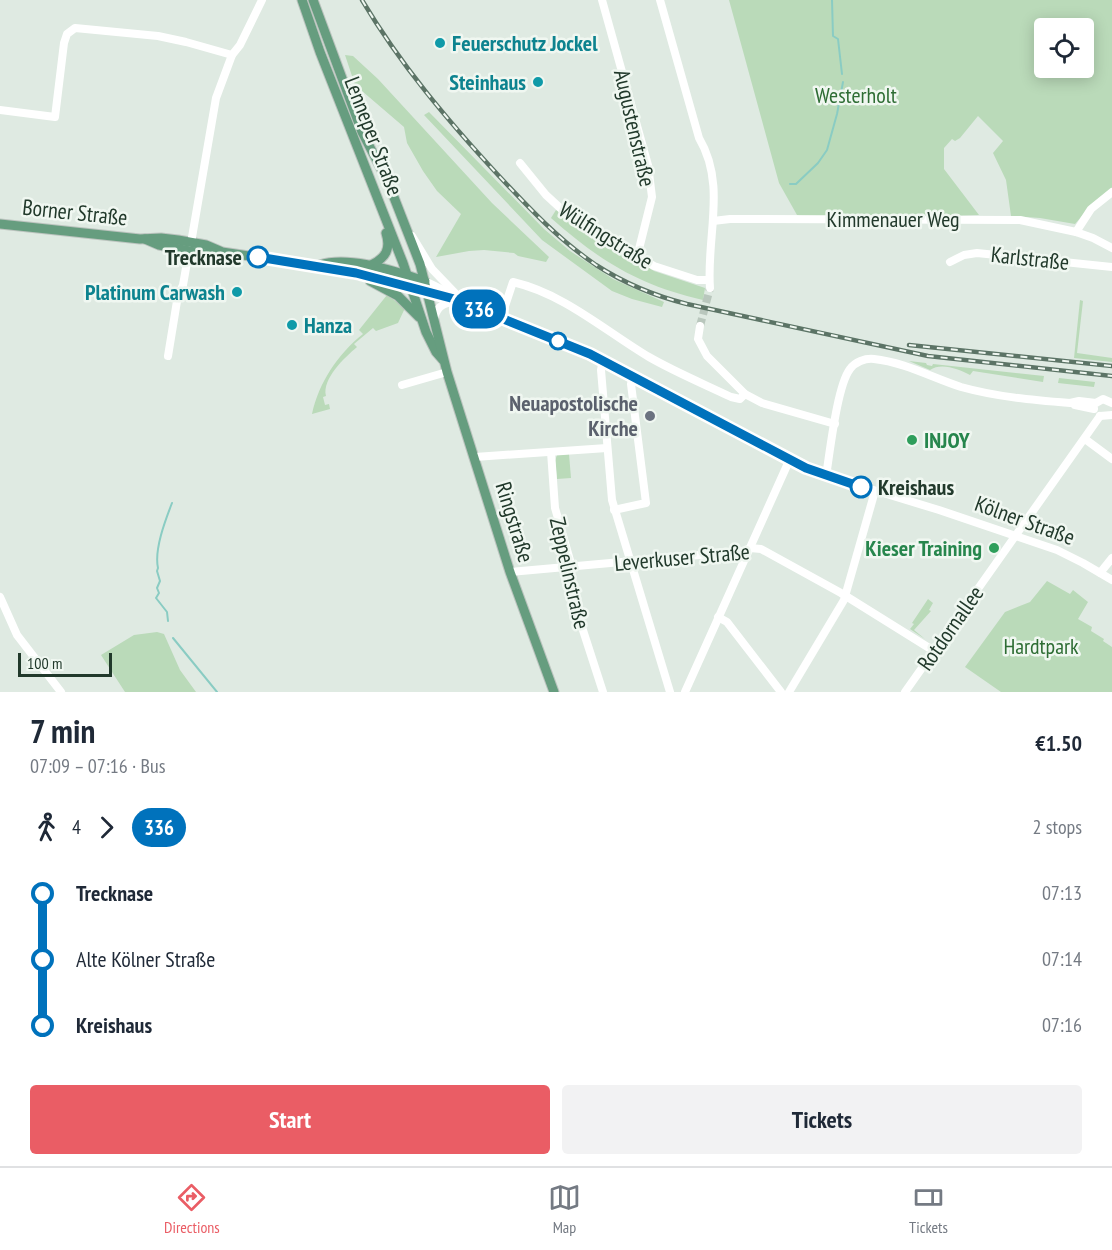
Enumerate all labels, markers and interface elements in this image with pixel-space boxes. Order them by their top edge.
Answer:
map controls [1034,18,1094,78]
button: locate [1034,18,1094,78]
place label: Feuerschutz Jockel [452,29,598,57]
marker: Feuerschutz Jockel [433,36,447,50]
street label: Augustenstraße [608,67,662,189]
place label: Steinhaus [449,68,526,96]
street label: Lenneper Straße [339,73,409,199]
marker: Steinhaus [531,75,545,89]
park label: Westerholt [815,81,897,109]
street label: Borner Straße [21,193,129,231]
street label: Wülfingstraße [554,195,658,275]
street label: Kimmenauer Weg [826,205,960,233]
street label: Karlstraße [990,240,1070,276]
place label: Trecknase [165,243,242,271]
marker: Trecknase [247,246,269,268]
place label: Platinum Carwash [85,278,225,306]
marker: Platinum Carwash [230,285,244,299]
line badge: 336 [444,290,514,328]
text: 336 [464,296,494,323]
place label: Hanza [304,311,352,339]
marker: Hanza [285,318,299,332]
unlabelled marker [549,332,567,350]
place label: Neuapostolische Kirche [509,389,638,442]
marker: Neuapostolische Kirche [643,409,657,423]
place label: INJOY [924,426,970,454]
marker: INJOY [905,433,919,447]
place label: Kreishaus [878,473,954,501]
marker: Kreishaus [850,476,872,498]
street label: Ringstraße [490,478,540,566]
street label: Kölner Straße [971,489,1079,551]
street label: Zeppelinstraße [544,514,596,632]
place label: Kieser Training [865,534,982,562]
street label: Leverkuser Straße [613,537,751,577]
marker: Kieser Training [987,541,1001,555]
street label: Rotdornallee [911,580,989,676]
park label: Hardtpark [1003,632,1079,660]
scale bar [18,650,112,678]
text: 100 m [27,653,62,673]
text: 7 min [30,709,95,752]
text: €1.50 [1035,729,1082,757]
text: 07:09 – 07:16 · Bus [30,753,165,779]
icon: walk [30,811,63,844]
icon: forward [90,811,123,844]
text: 4 [72,814,81,840]
text: 336 [144,814,174,841]
text: 2 stops [1033,814,1082,840]
text: Trecknase [76,879,153,907]
text: 07:13 [1042,880,1082,906]
text: Alte Kölner Straße [76,945,215,973]
text: 07:14 [1042,946,1082,972]
text: Kreishaus [76,1011,152,1039]
text: 07:16 [1042,1012,1082,1038]
button: Start [30,1085,550,1154]
button: Tickets [562,1085,1082,1154]
tab: Directions [164,1181,220,1237]
tab: Map [548,1181,581,1237]
tab: Tickets [909,1181,948,1237]

